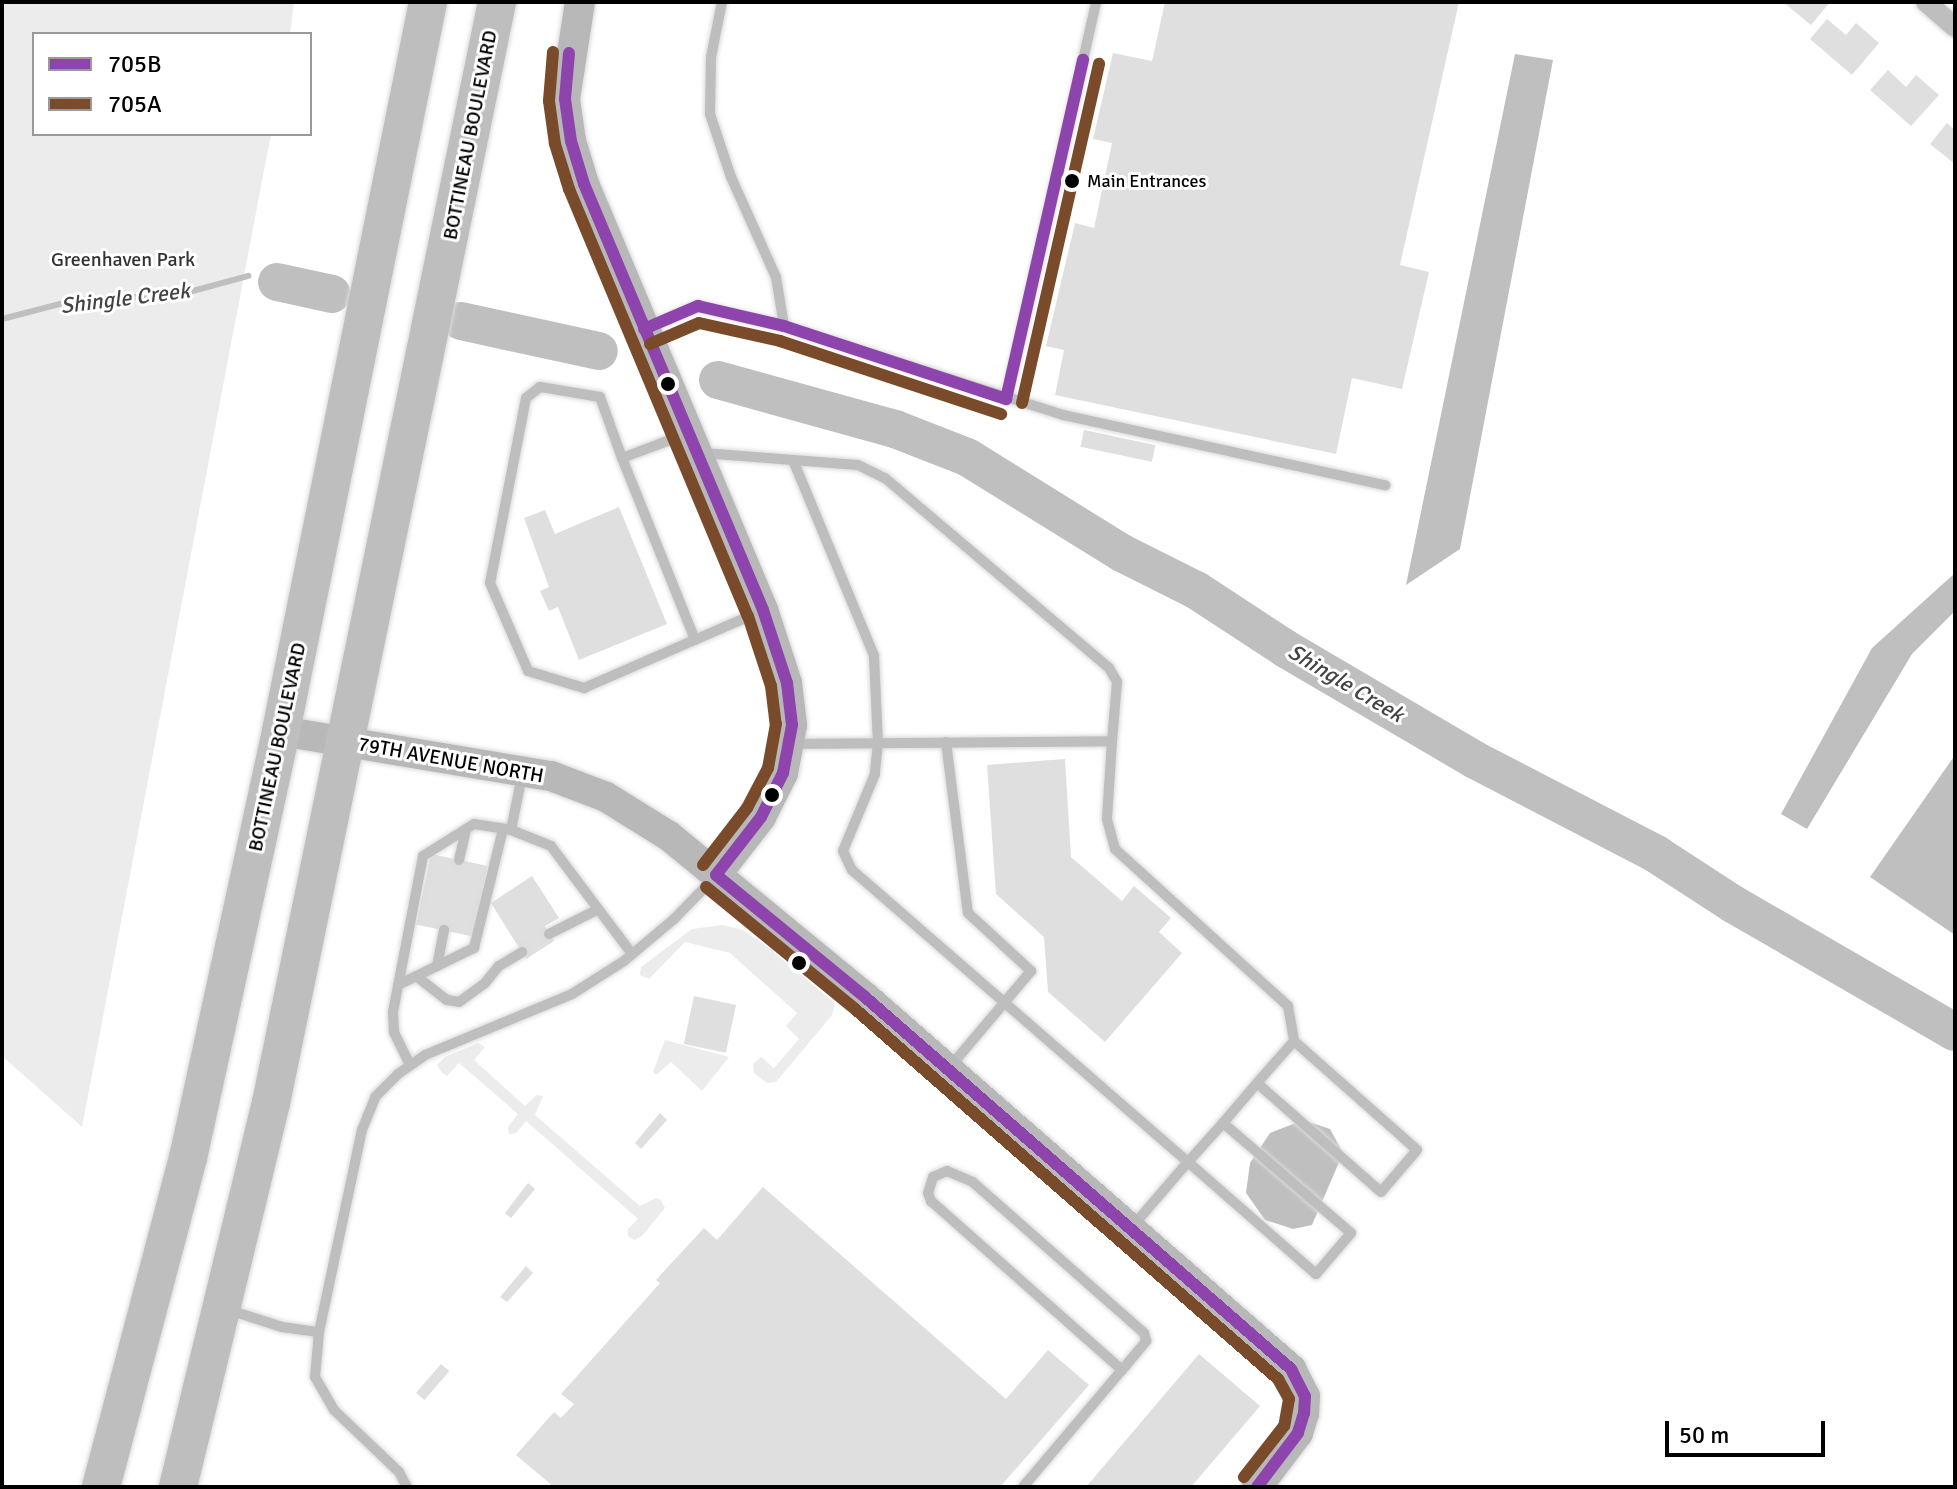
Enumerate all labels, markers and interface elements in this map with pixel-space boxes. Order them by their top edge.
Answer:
street label: BOTTINEAU BOULEVARD [438,28,502,242]
legend [32,32,312,136]
text: 705B [108,49,161,79]
text: 705A [108,89,162,119]
place label: Main Entrances [1087,170,1206,192]
marker: Main Entrances [1064,173,1080,189]
park label: Greenhaven Park [51,247,195,271]
water label: Shingle Creek [59,277,191,319]
unlabelled marker [660,376,676,392]
water label: Shingle Creek [1284,638,1408,728]
street label: BOTTINEAU BOULEVARD [243,640,311,854]
street label: 79TH AVENUE NORTH [356,732,546,788]
unlabelled marker [764,787,780,803]
unlabelled marker [791,955,807,971]
scale bar [1669,1405,1829,1455]
text: 50 m [1679,1420,1729,1450]

